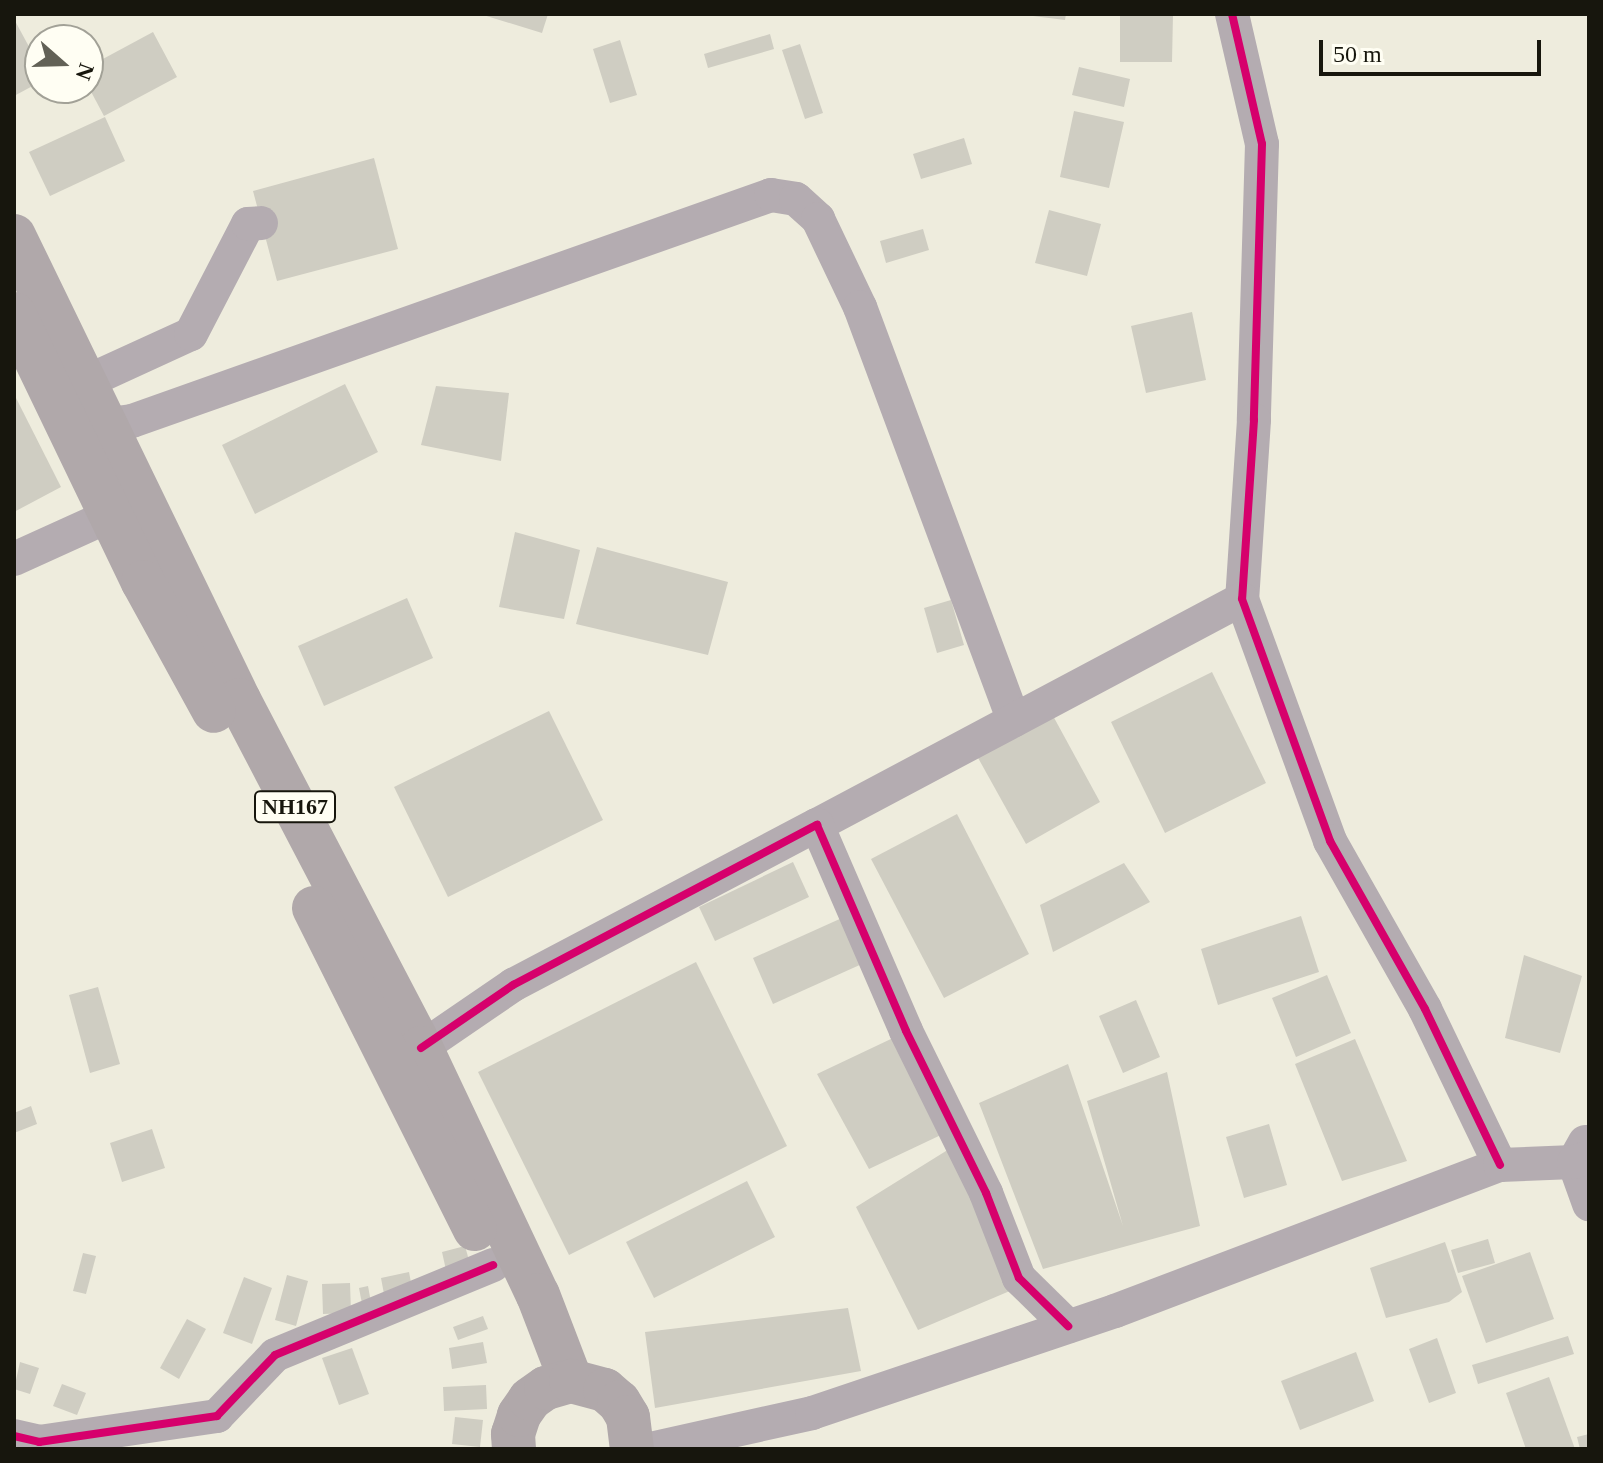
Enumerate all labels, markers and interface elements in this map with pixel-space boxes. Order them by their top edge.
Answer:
north arrow [24,24,104,104]
scale bar [1323,24,1545,74]
text: 50 m [1333,41,1382,67]
text: N [71,60,100,83]
road number: NH167 [253,789,337,825]

